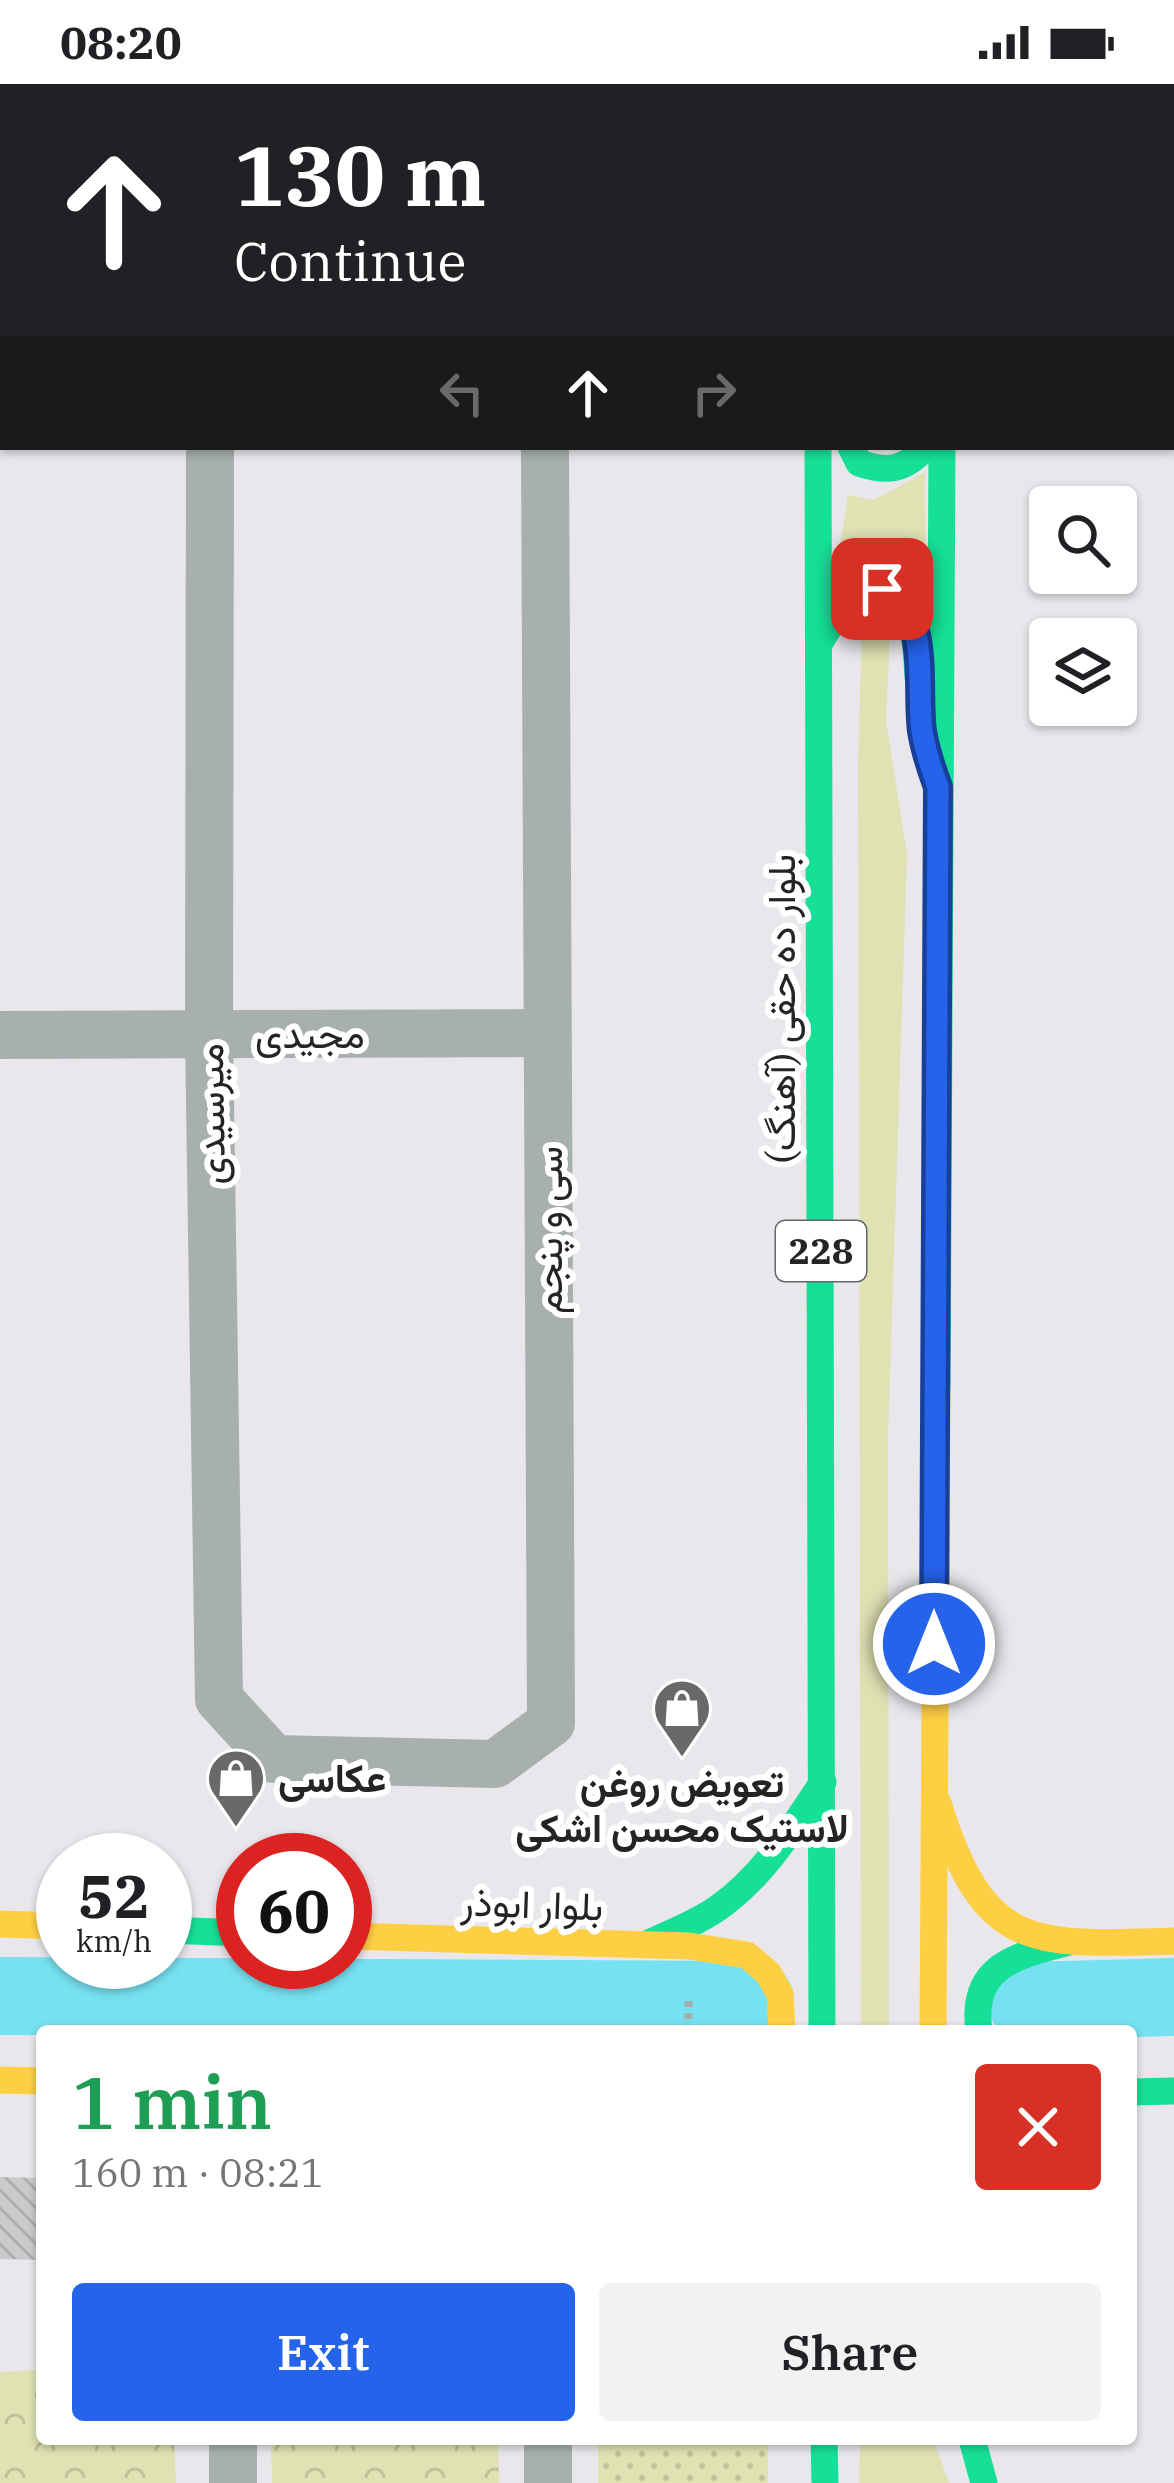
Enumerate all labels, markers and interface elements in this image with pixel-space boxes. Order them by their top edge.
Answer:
text: 08:20 [60,13,182,71]
text: 130 m [234,120,486,229]
icon: ahead [36,132,192,288]
text: Continue [234,226,466,296]
icon: left [429,360,495,426]
icon: ahead [555,360,621,426]
icon: right [681,360,747,426]
map controls [1029,486,1137,726]
button: search [1029,486,1137,594]
pin [831,538,933,640]
icon: arrive [849,556,915,622]
button: layers [1029,618,1137,726]
street label: بلوار ده حقی (آهنگ) [755,854,806,1164]
street label: مجیدی [255,1008,365,1059]
street label: میرسیدی [183,1043,236,1185]
street label: سی و پنجم [522,1146,575,1314]
road number: 228 [776,1221,866,1281]
position arrow [871,1581,997,1707]
shop icon: تعویض روغن لاستیک محسن اشکی [651,1677,713,1759]
shop icon: عکاسى [205,1747,267,1829]
place label: عکاسى [278,1752,386,1803]
place label: تعویض روغن لاستیک محسن اشکی [515,1757,849,1853]
speed limit sign: 60 [216,1833,372,1989]
text: 52 [78,1856,150,1935]
street label: بلوار ابوذر [459,1875,604,1931]
text: km/h [76,1921,152,1960]
text: 1 min [72,2055,272,2149]
button: close [975,2064,1101,2190]
text: 160 m · 08:21 [72,2147,324,2198]
button: Exit [72,2283,575,2421]
button: Share [599,2283,1101,2421]

